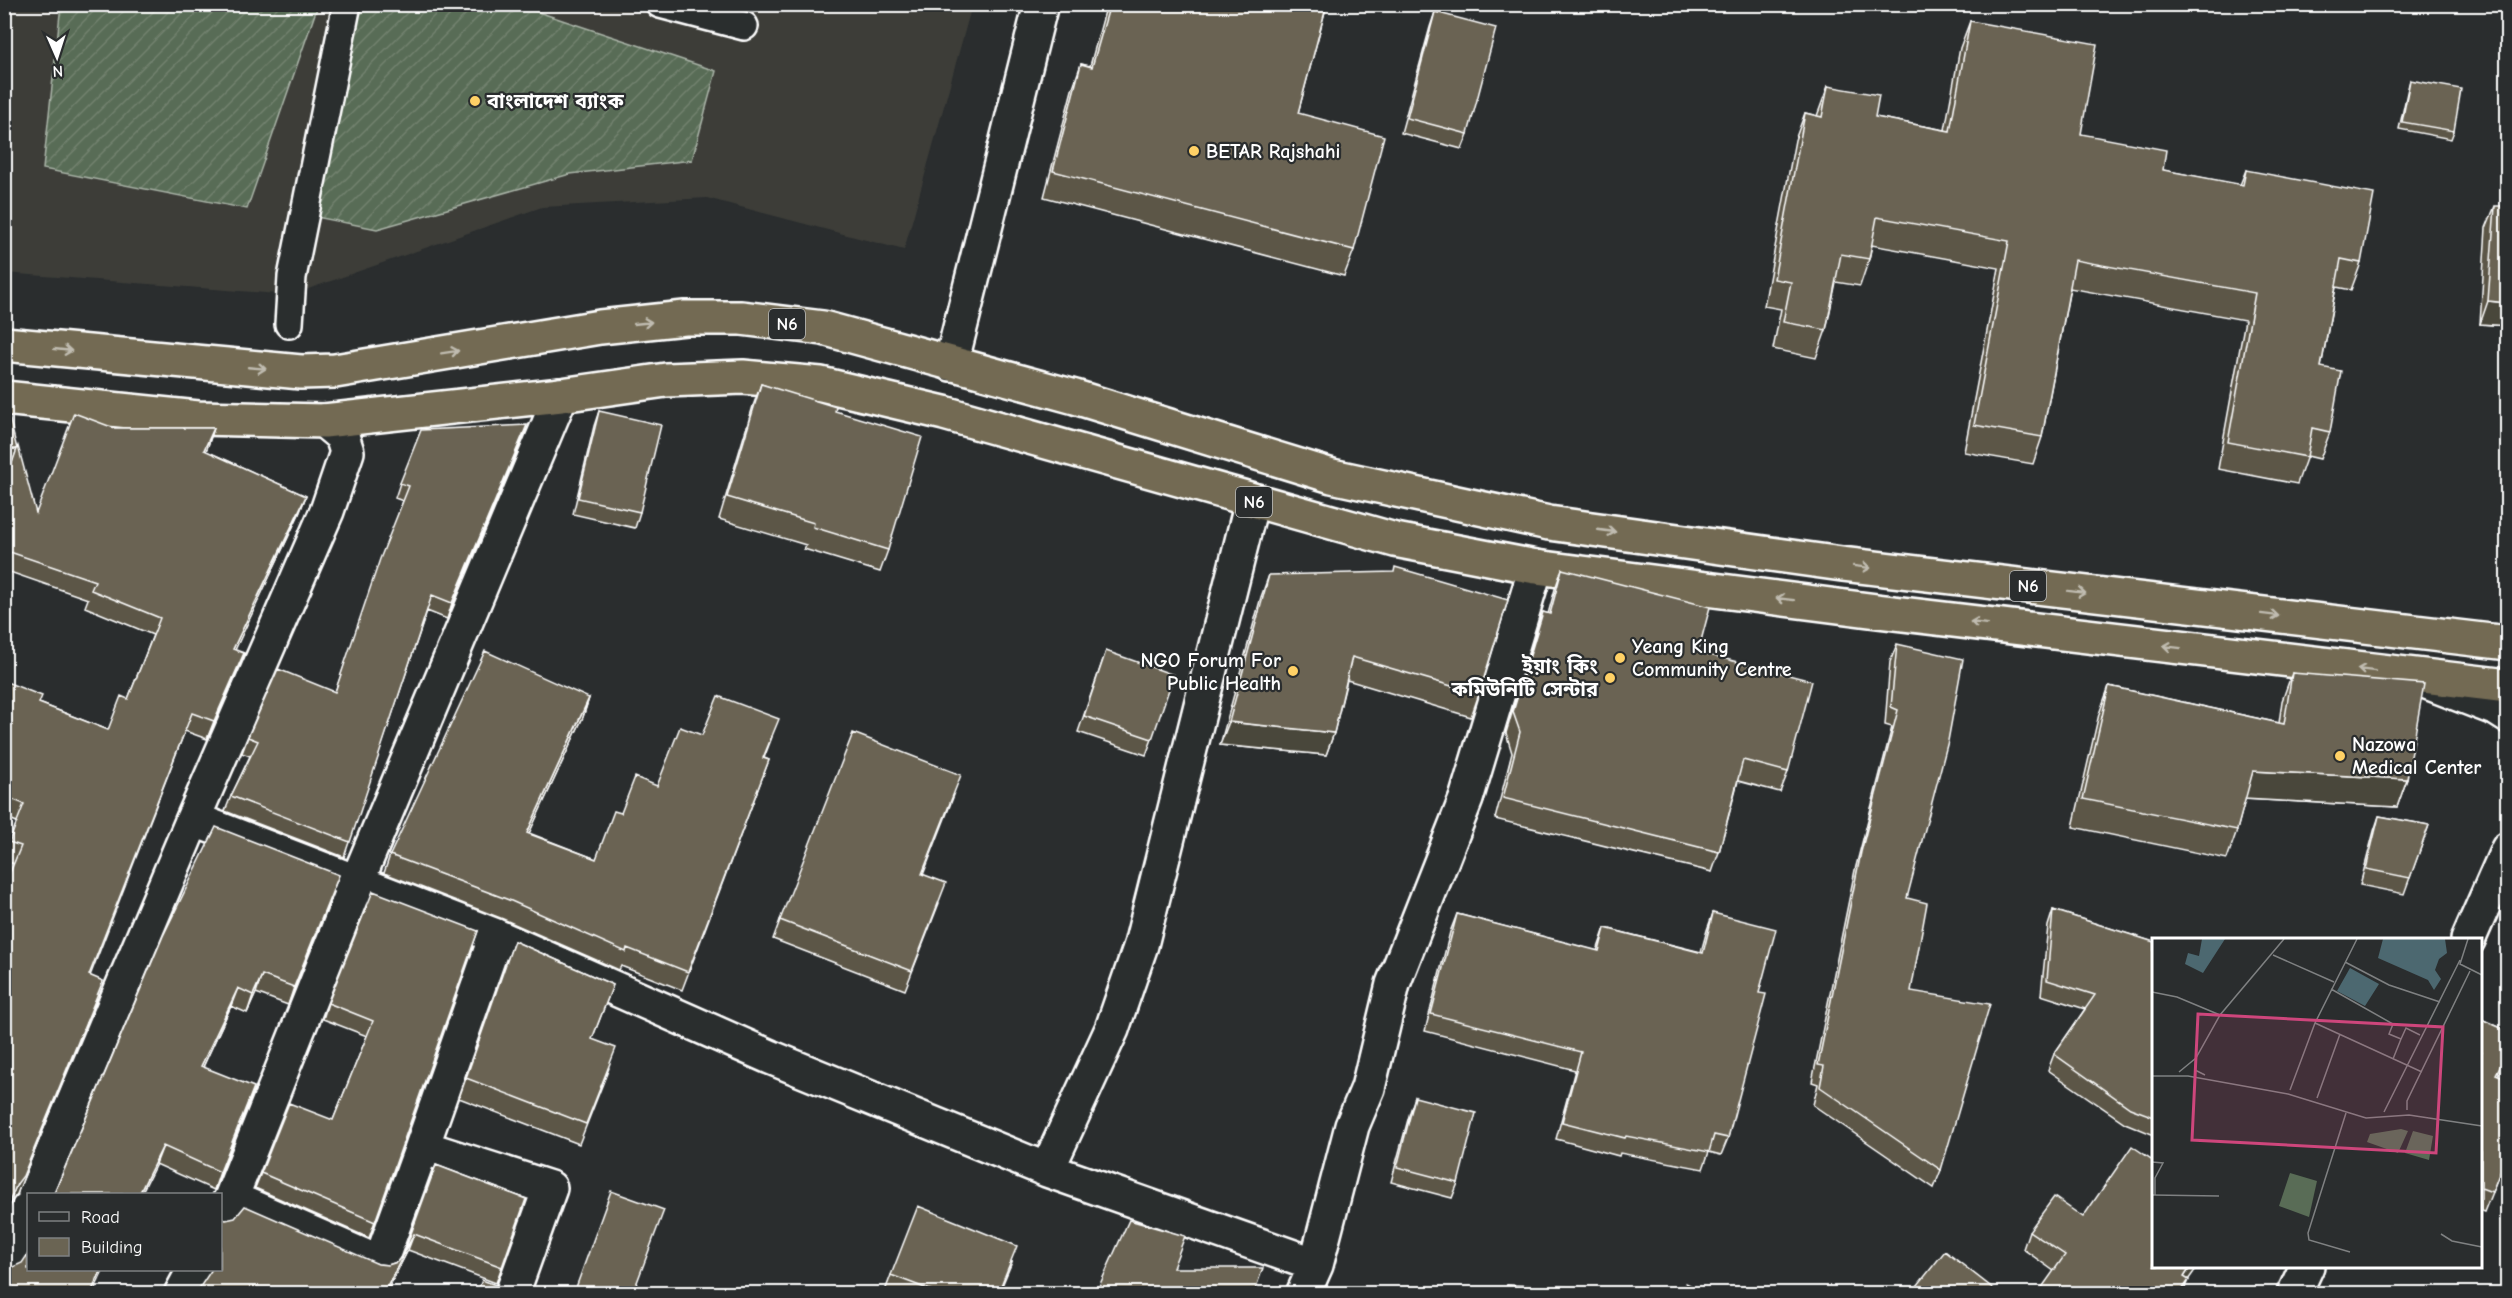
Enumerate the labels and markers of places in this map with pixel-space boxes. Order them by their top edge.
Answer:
place label: বাংলাদেশ ব্যাংক [486,90,624,113]
marker: বাংলাদেশ ব্যাংক [468,94,482,108]
place label: BETAR Rajshahi [1206,140,1340,163]
marker: BETAR Rajshahi [1187,144,1201,158]
place label: Yeang King Community Centre [1632,635,1792,681]
place label: NGO Forum For Public Health [1141,649,1281,695]
marker: Yeang King Community Centre [1613,651,1627,665]
place label: ইয়াং কিং কমিউনিটি সেন্টার [1450,654,1599,701]
marker: NGO Forum For Public Health [1286,664,1300,678]
marker: ইয়াং কিং কমিউনিটি সেন্টার [1603,671,1617,685]
place label: Nazowa Medical Center [2352,733,2481,779]
marker: Nazowa Medical Center [2333,749,2347,763]

